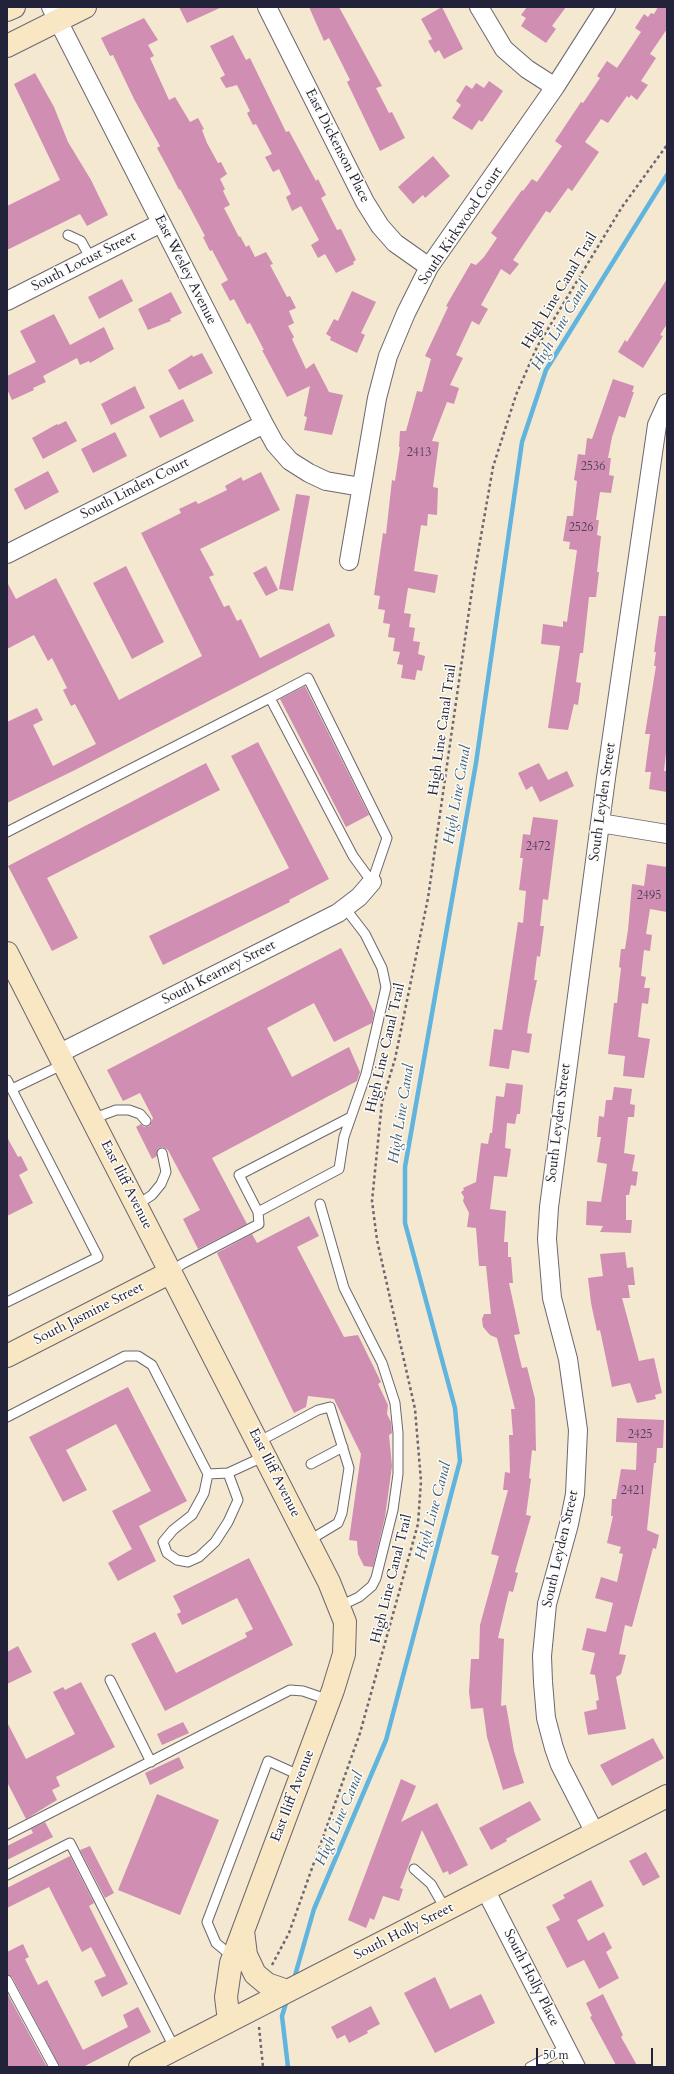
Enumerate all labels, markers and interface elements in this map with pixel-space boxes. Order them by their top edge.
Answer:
street label: East Dickenson Place [301,86,373,206]
street label: South Kirkwood Court [415,164,507,288]
street label: East Wesley Avenue [150,212,220,328]
street label: South Locust Street [29,228,139,296]
street label: High Line Canal Trail [519,230,601,352]
water label: High Line Canal [528,278,594,374]
house number: 2413 [407,446,431,460]
street label: South Linden Court [78,454,192,524]
house number: 2536 [581,460,605,474]
house number: 2526 [569,521,593,535]
street label: High Line Canal Trail [425,663,461,797]
street label: South Leyden Street [586,742,620,862]
water label: High Line Canal [440,744,476,846]
house number: 2472 [526,840,550,854]
house number: 2495 [637,889,661,903]
street label: South Kearney Street [159,937,279,1009]
street label: High Line Canal Trail [363,982,409,1114]
water label: High Line Canal [385,1063,419,1165]
street label: South Leyden Street [543,1063,575,1183]
street label: East Iliff Avenue [96,1138,156,1232]
street label: South Jasmine Street [31,1279,147,1349]
street label: East Iliff Avenue [244,1426,304,1520]
house number: 2425 [628,1428,652,1442]
water label: High Line Canal [412,1460,456,1562]
house number: 2421 [621,1484,645,1498]
street label: South Leyden Street [539,1489,583,1609]
street label: High Line Canal Trail [368,1513,416,1645]
street label: East Iliff Avenue [268,1748,318,1844]
water label: High Line Canal [312,1769,368,1869]
street label: South Holly Street [351,1900,457,1964]
street label: South Holly Place [499,1927,563,2029]
scale bar [538,2040,655,2066]
text: 50 m [543,2047,569,2063]

